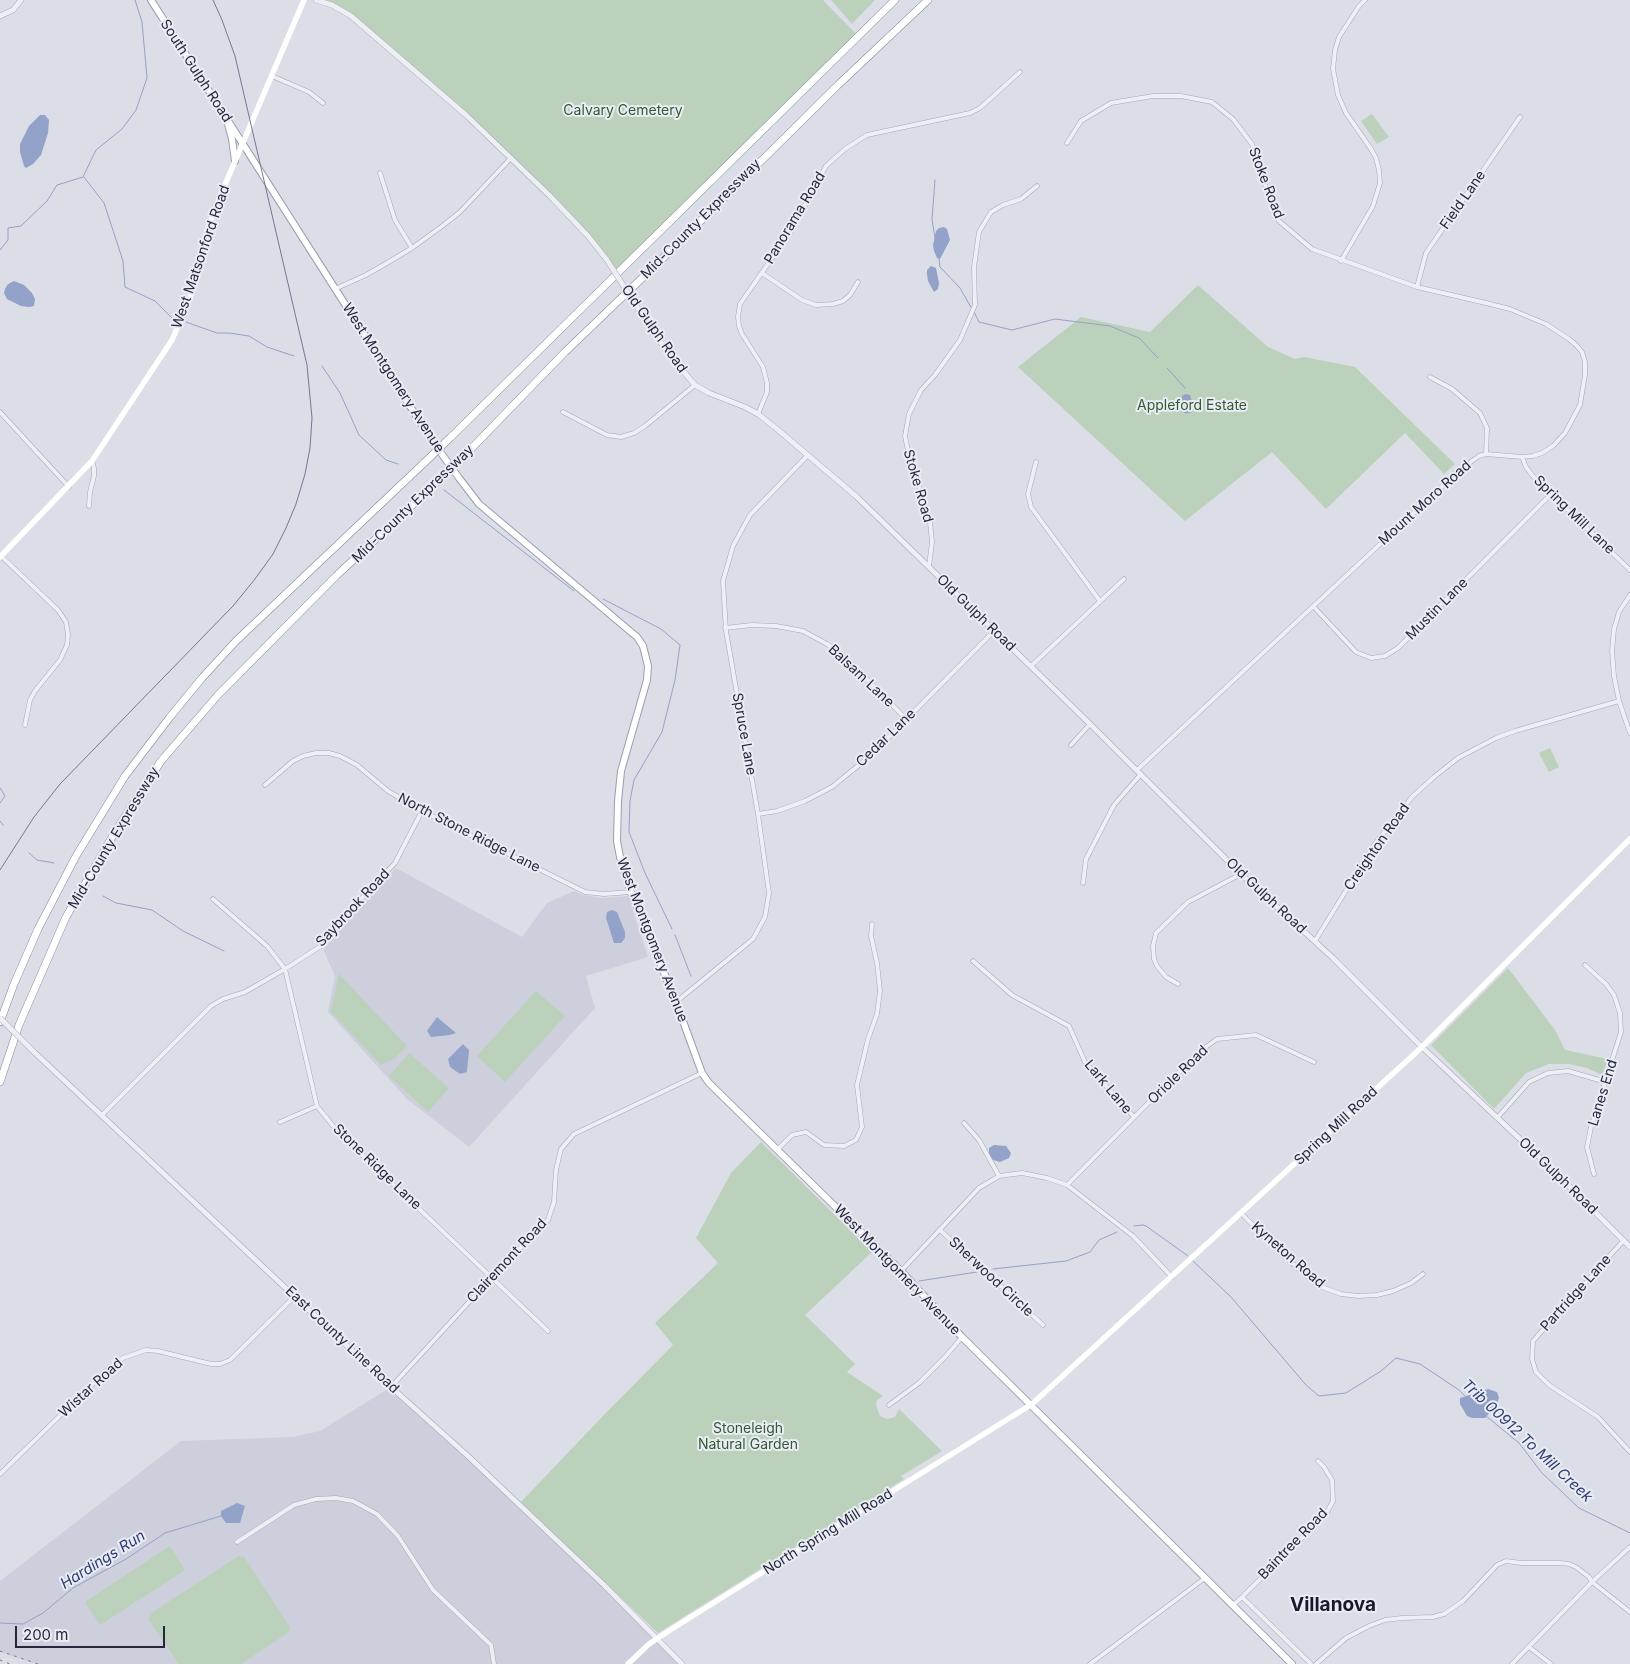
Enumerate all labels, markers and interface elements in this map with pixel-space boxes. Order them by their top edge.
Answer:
street label: South Gulph Road [157,16,235,126]
park label: Calvary Cemetery [563,103,683,119]
street label: Stoke Road [1245,145,1287,221]
street label: Mid-County Expressway [638,156,764,282]
street label: Field Lane [1437,167,1489,233]
street label: Panorama Road [761,169,829,267]
street label: West Matsonford Road [169,183,233,331]
street label: Old Gulph Road [618,282,690,376]
street label: West Montgomery Avenue [338,300,448,456]
park label: Appleford Estate [1137,398,1247,414]
street label: Mid-County Expressway [349,442,477,566]
street label: Stoke Road [900,448,936,524]
street label: Mount Moro Road [1375,457,1475,549]
street label: Spring Mill Lane [1530,472,1618,558]
street label: Old Gulph Road [933,571,1019,655]
street label: Mustin Lane [1403,575,1471,643]
street label: Balsam Lane [825,641,897,711]
street label: Spruce Lane [728,691,760,777]
street label: Cedar Lane [853,705,919,771]
street label: Mid-County Expressway [65,764,163,912]
street label: North Stone Ridge Lane [395,790,543,876]
street label: Creighton Road [1341,800,1413,894]
street label: West Montgomery Avenue [613,855,691,1025]
street label: Old Gulph Road [1223,855,1309,937]
street label: Saybrook Road [313,866,393,950]
street label: Oriole Road [1144,1042,1212,1108]
street label: Lark Lane [1081,1057,1135,1117]
street label: Lanes End [1585,1058,1621,1128]
street label: Spring Mill Road [1291,1083,1381,1169]
street label: Stone Ridge Lane [329,1121,425,1213]
street label: Old Gulph Road [1515,1134,1601,1218]
street label: West Montgomery Avenue [830,1201,964,1339]
street label: Clairemont Road [464,1215,550,1307]
street label: Kyneton Road [1248,1218,1328,1292]
street label: Sherwood Circle [945,1234,1037,1320]
street label: Partridge Lane [1537,1251,1615,1335]
street label: East County Line Road [282,1283,402,1397]
street label: Wistar Road [56,1355,126,1421]
water label: Trib 00912 To Mill Creek [1458,1376,1596,1506]
park label: Stoneleigh Natural Garden [698,1421,798,1454]
street label: North Spring Mill Road [760,1485,896,1579]
street label: Baintree Road [1255,1505,1331,1583]
water label: Hardings Run [57,1527,149,1593]
district label: Villanova [1290,1594,1376,1616]
scale bar [18,1616,168,1648]
text: 200 m [23,1625,68,1644]

